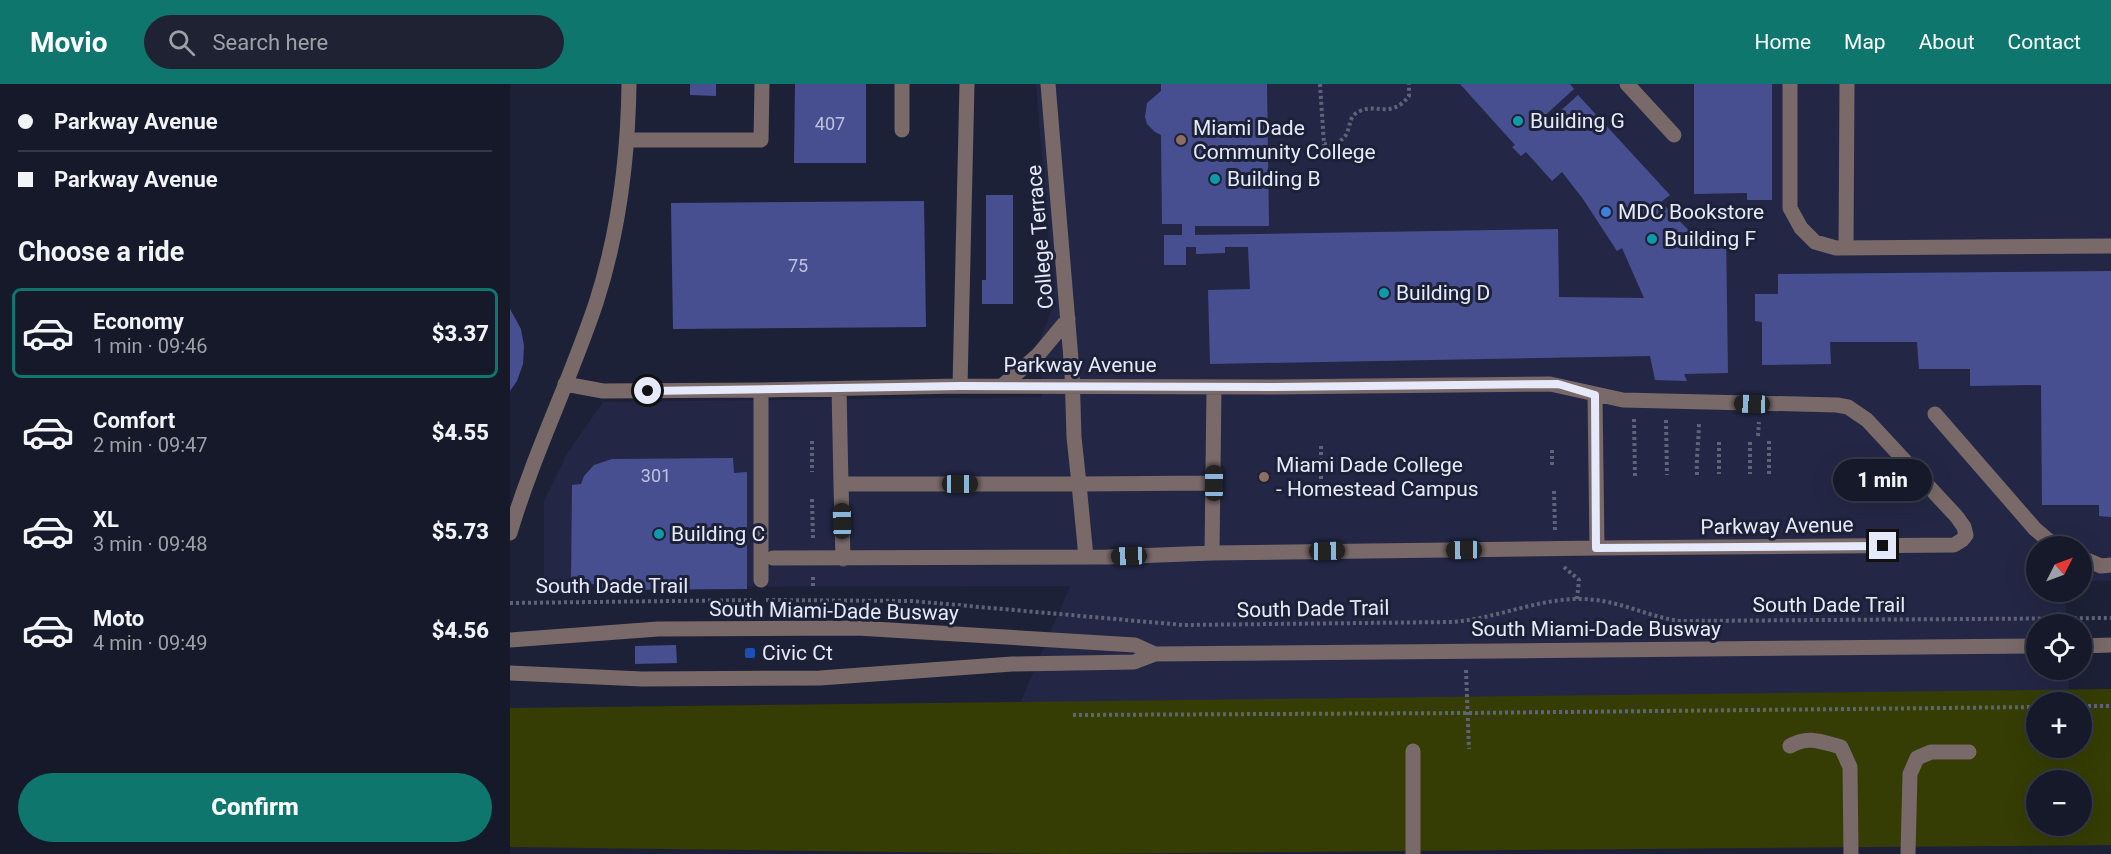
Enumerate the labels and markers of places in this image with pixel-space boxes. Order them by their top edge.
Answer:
place label: Building G [1530,109,1625,133]
marker: Building G [1511,114,1525,128]
place label: Miami Dade Community College [1193,116,1376,164]
marker: Miami Dade Community College [1174,133,1188,147]
place label: Building B [1227,167,1321,191]
marker: Building B [1208,172,1222,186]
place label: MDC Bookstore [1618,200,1764,224]
marker: MDC Bookstore [1599,205,1613,219]
place label: Building F [1664,227,1756,251]
marker: Building F [1645,232,1659,246]
place label: Building D [1396,281,1490,305]
marker: Building D [1377,286,1391,300]
place label: Miami Dade College - Homestead Campus [1276,453,1479,501]
marker: Miami Dade College - Homestead Campus [1257,470,1271,484]
place label: Building C [671,522,765,546]
marker: Building C [652,527,666,541]
place label: Civic Ct [762,641,833,665]
marker: Civic Ct [743,646,757,660]

